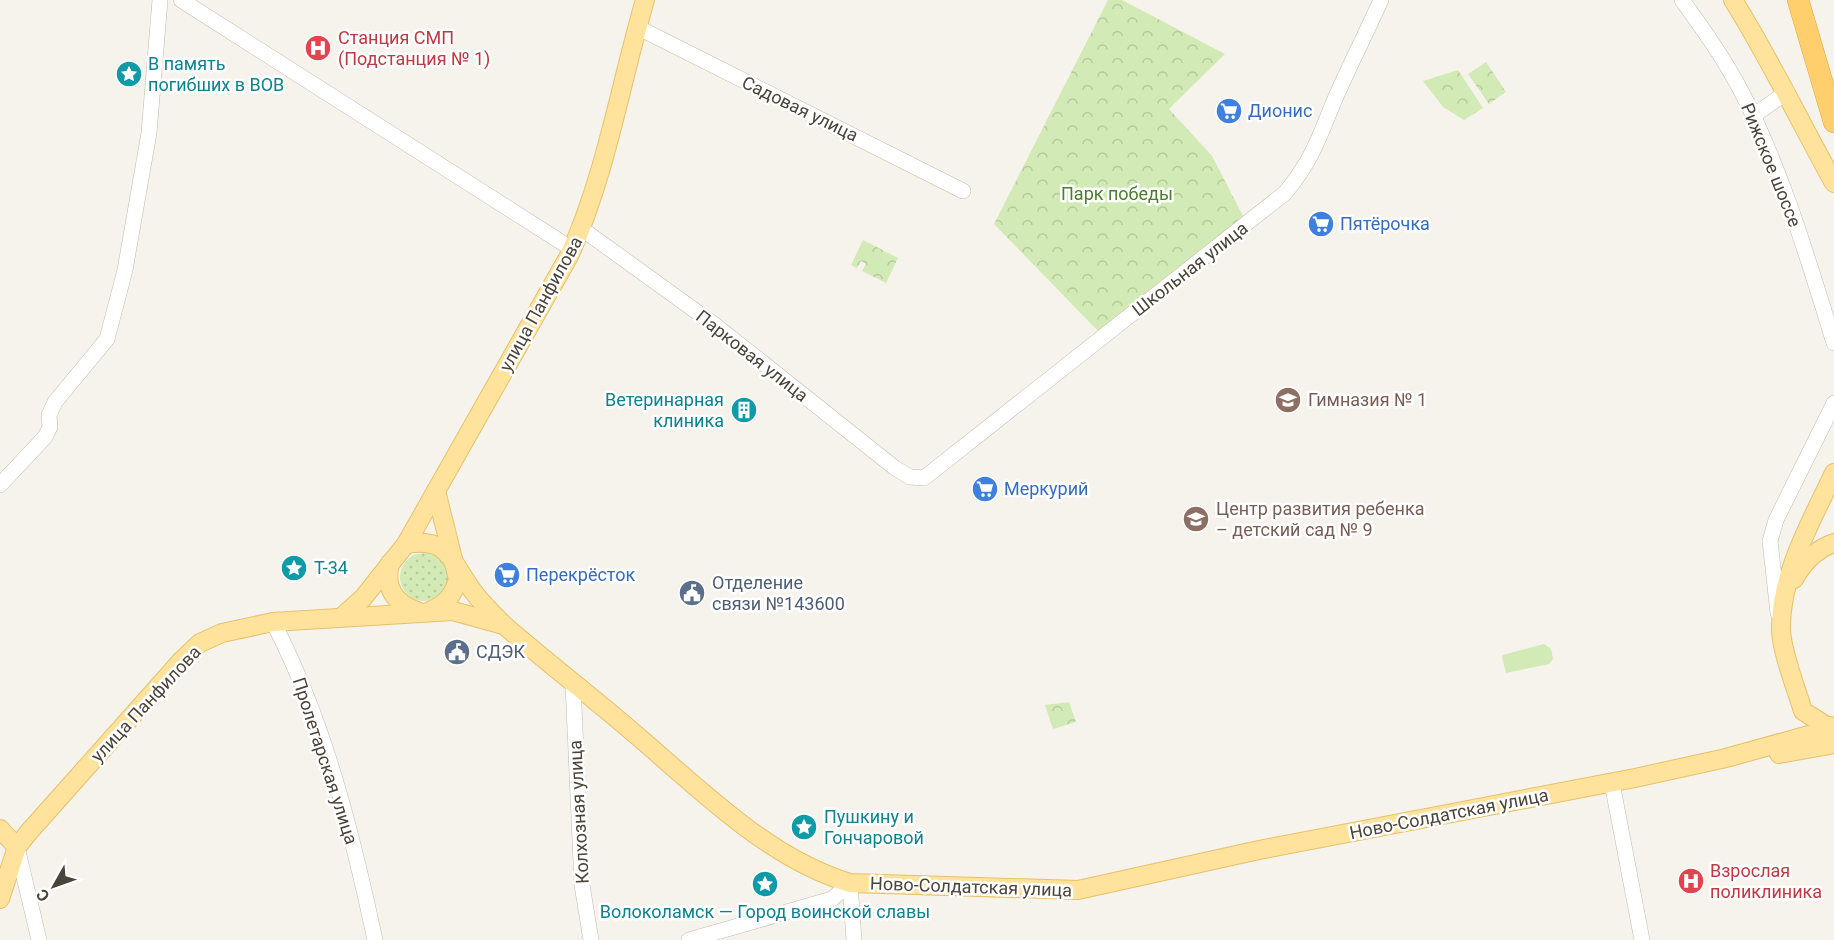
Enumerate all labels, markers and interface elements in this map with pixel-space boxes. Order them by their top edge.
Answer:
place label: Станция СМП (Подстанция № 1) [338,27,490,70]
hospital icon: Станция СМП (Подстанция № 1) [303,33,333,63]
place label: В память погибших в ВОВ [148,53,284,95]
place icon: В память погибших в ВОВ [114,59,144,89]
street label: Садовая улица [739,71,862,146]
supermarket icon: Дионис [1214,96,1244,126]
place label: Дионис [1248,100,1312,121]
street label: Рижское шоссе [1737,100,1806,230]
park label: Парк победы [1061,183,1173,204]
supermarket icon: Пятёрочка [1306,209,1336,239]
place label: Пятёрочка [1340,213,1430,234]
street label: Школьная улица [1128,217,1252,320]
street label: улица Панфилова [495,233,586,375]
street label: Парковая улица [692,305,813,406]
school or university icon: Гимназия № 1 [1273,385,1303,415]
place label: Ветеринарная клиника [605,389,724,431]
place label: Гимназия № 1 [1308,389,1427,410]
building icon: Ветеринарная клиника [729,395,759,425]
supermarket icon: Меркурий [970,474,1000,504]
place label: Меркурий [1004,478,1089,499]
place label: Центр развития ребенка – детский сад № 9 [1216,498,1425,540]
school or university icon: Центр развития ребенка – детский сад № 9 [1181,504,1211,534]
place icon: Т-34 [279,553,309,583]
place label: Т-34 [314,557,348,578]
supermarket icon: Перекрёсток [492,560,522,590]
place label: Перекрёсток [526,564,635,585]
place label: Отделение связи №143600 [712,572,845,614]
public building icon: Отделение связи №143600 [677,578,707,608]
public building icon: СДЭК [442,637,472,667]
street label: улица Панфилова [86,641,205,766]
place label: СДЭК [476,641,525,662]
street label: Пролетарская улица [289,675,362,847]
street label: Колхозная улица [564,740,593,884]
street label: Ново-Солдатская улица [1348,784,1550,843]
place label: Пушкину и Гончаровой [824,806,924,848]
place icon: Пушкину и Гончаровой [789,812,819,842]
north arrow [24,856,84,916]
place label: Взрослая поликлиника [1710,860,1822,902]
hospital icon: Взрослая поликлиника [1676,866,1706,896]
place icon: Волоколамск — Город воинской славы [750,869,780,899]
street label: Ново-Солдатская улица [870,872,1072,901]
text: С [32,885,54,905]
place label: Волоколамск — Город воинской славы [600,901,930,922]

